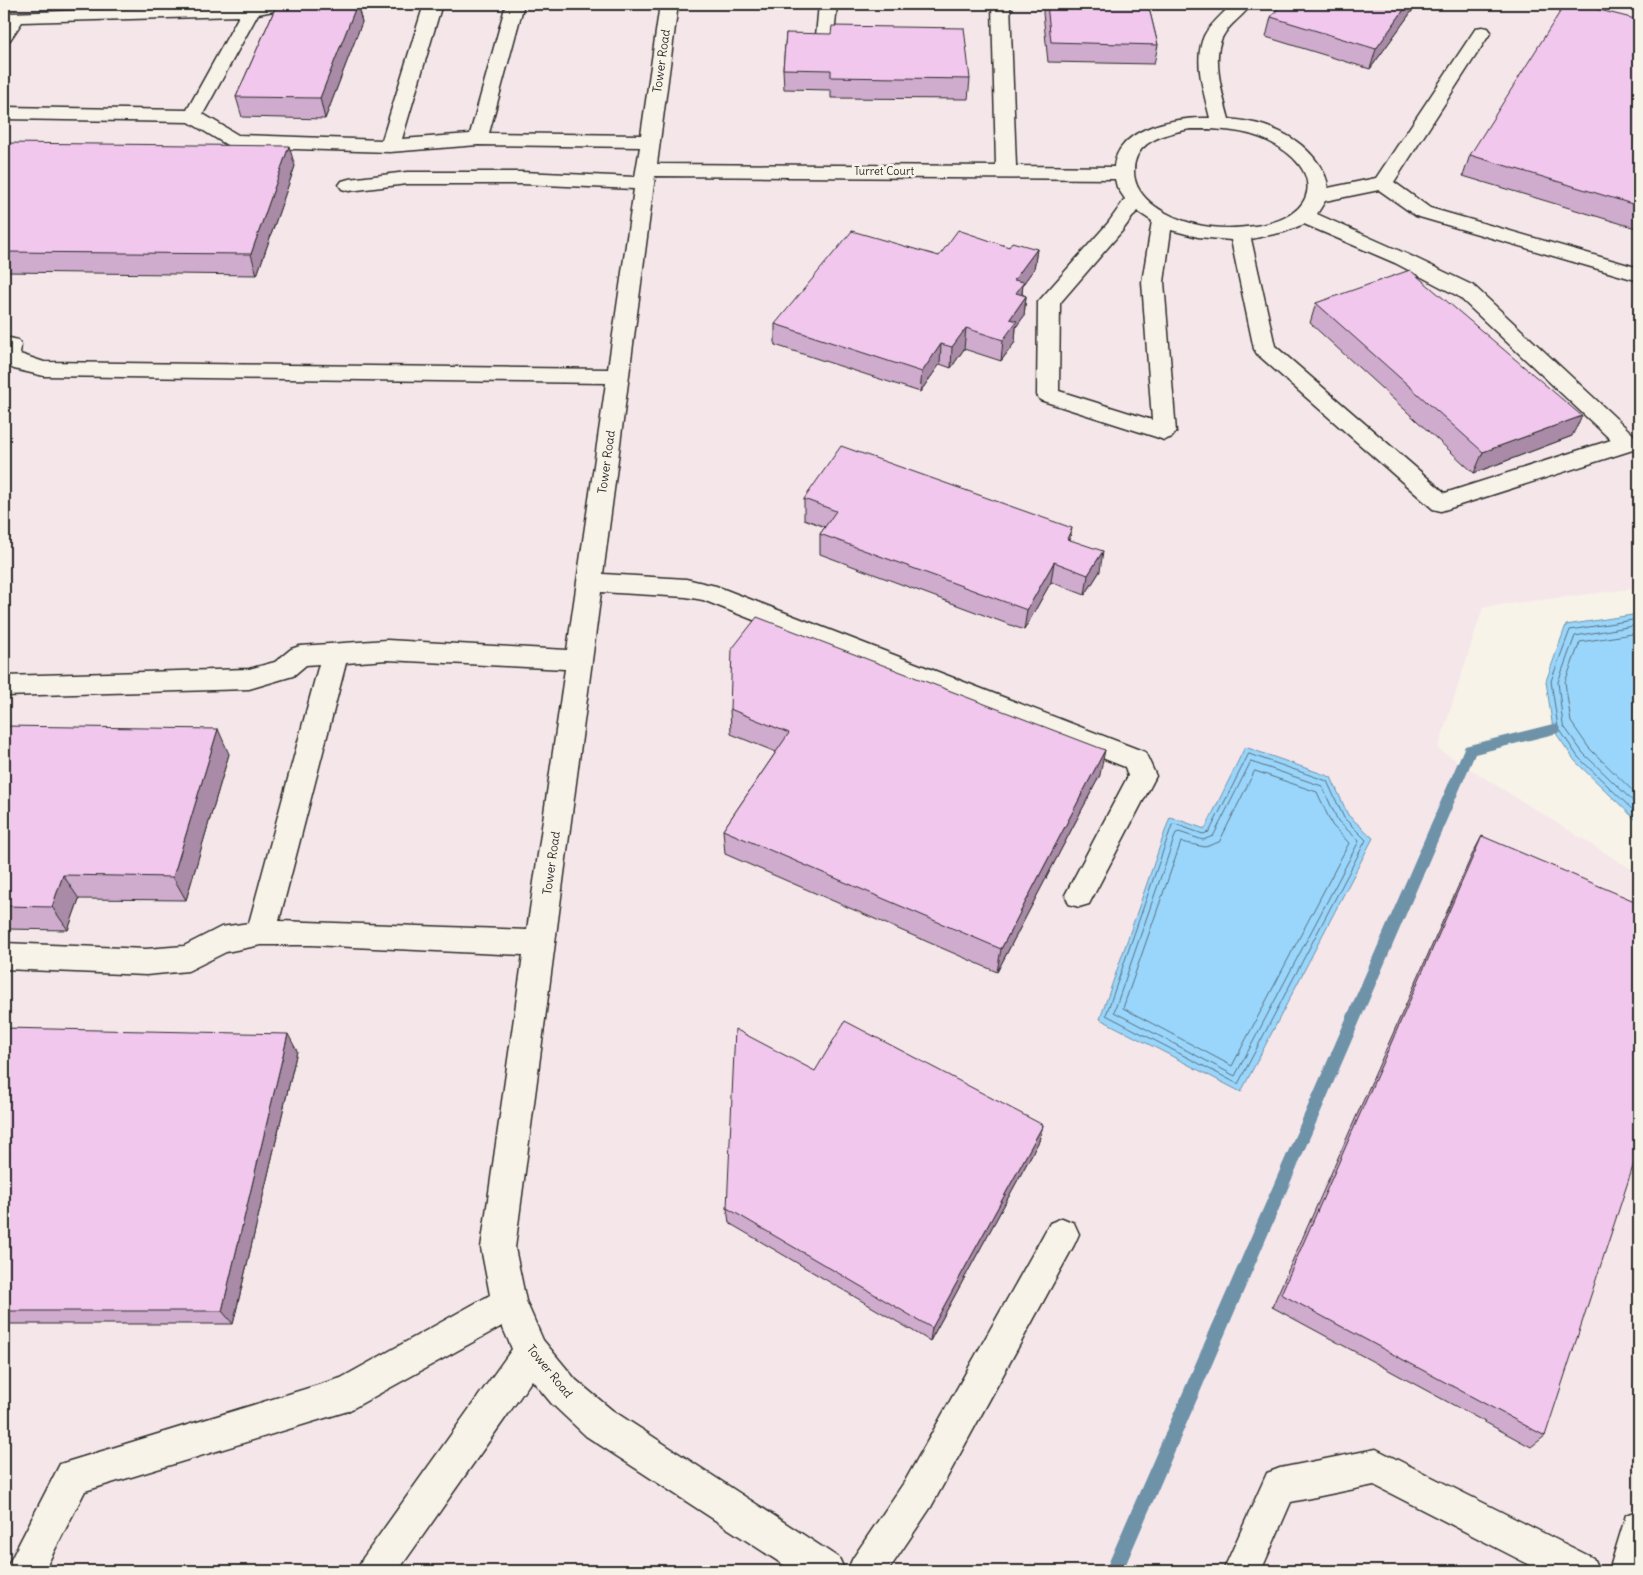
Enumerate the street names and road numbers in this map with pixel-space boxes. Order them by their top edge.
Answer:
street label: Tower Road [649,28,673,94]
street label: Turret Court [854,164,914,178]
street label: Tower Road [594,429,618,495]
street label: Tower Road [539,830,563,896]
street label: Tower Road [524,1341,576,1401]

